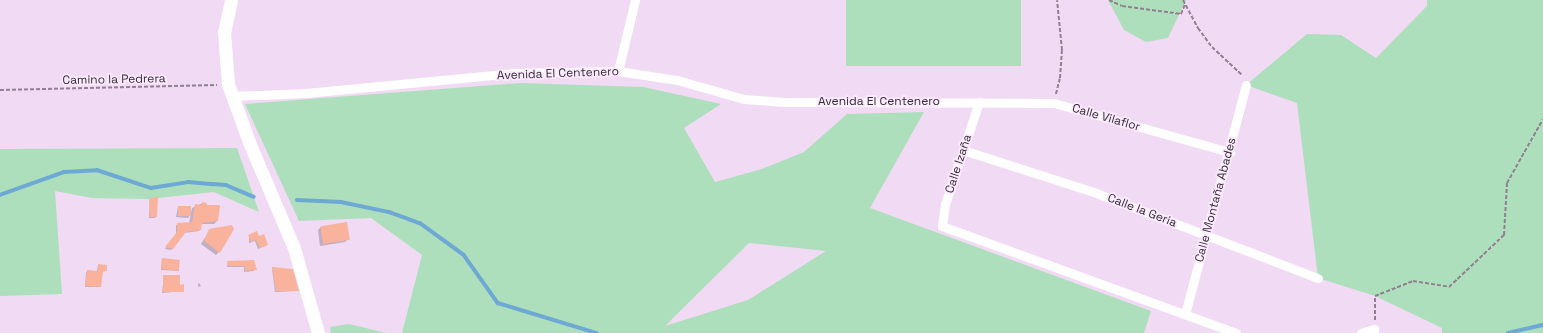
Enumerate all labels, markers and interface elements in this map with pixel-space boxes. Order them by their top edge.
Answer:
street label: Avenida El Centenero [497,65,619,83]
street label: Camino la Pedrera [62,72,166,88]
street label: Avenida El Centenero [818,95,940,109]
street label: Calle Vilaflor [1070,101,1142,135]
street label: Calle Izaña [943,133,975,195]
street label: Calle Montaña Abades [1192,136,1240,264]
street label: Calle la Geria [1105,191,1179,231]

